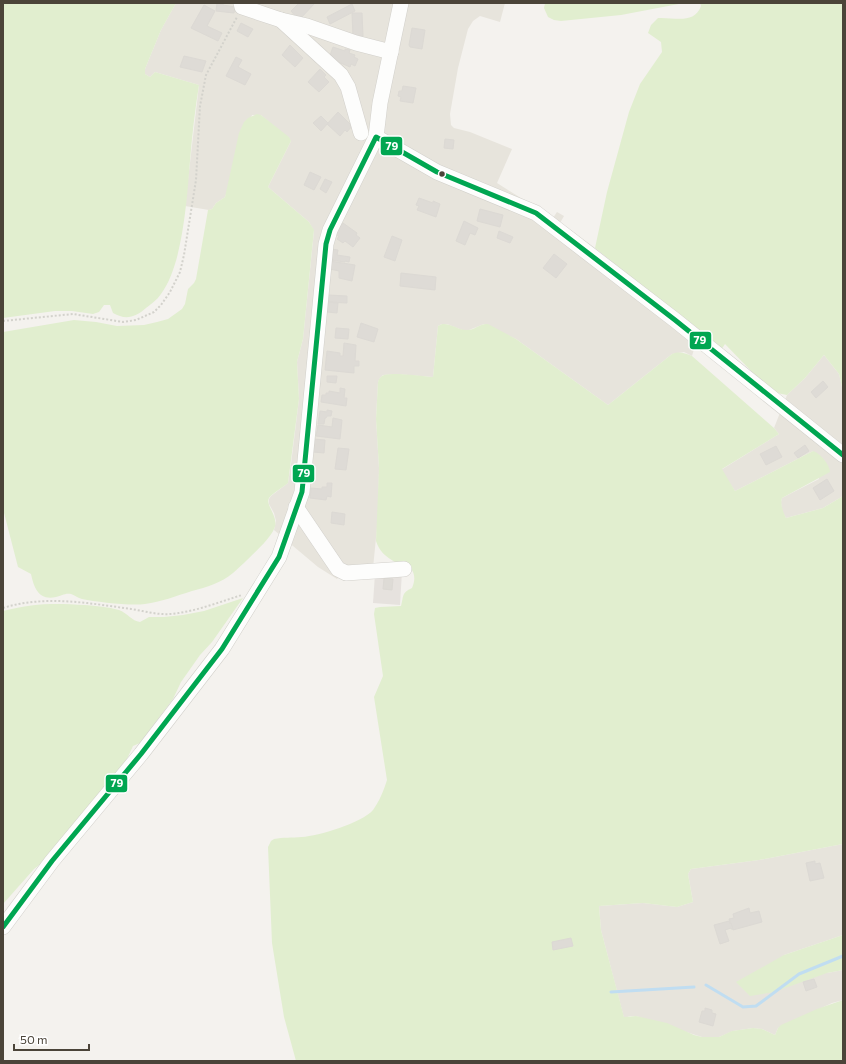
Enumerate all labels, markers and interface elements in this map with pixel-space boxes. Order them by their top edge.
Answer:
line badge: 79 [380,136,403,156]
text: 79 [386,139,399,152]
unlabelled marker [437,169,447,179]
line badge: 79 [689,331,712,350]
text: 79 [694,333,707,346]
line badge: 79 [292,464,315,483]
text: 79 [298,466,311,479]
line badge: 79 [105,774,128,793]
text: 79 [111,776,124,789]
scale bar [14,1026,89,1052]
text: 50 m [20,1032,48,1046]

